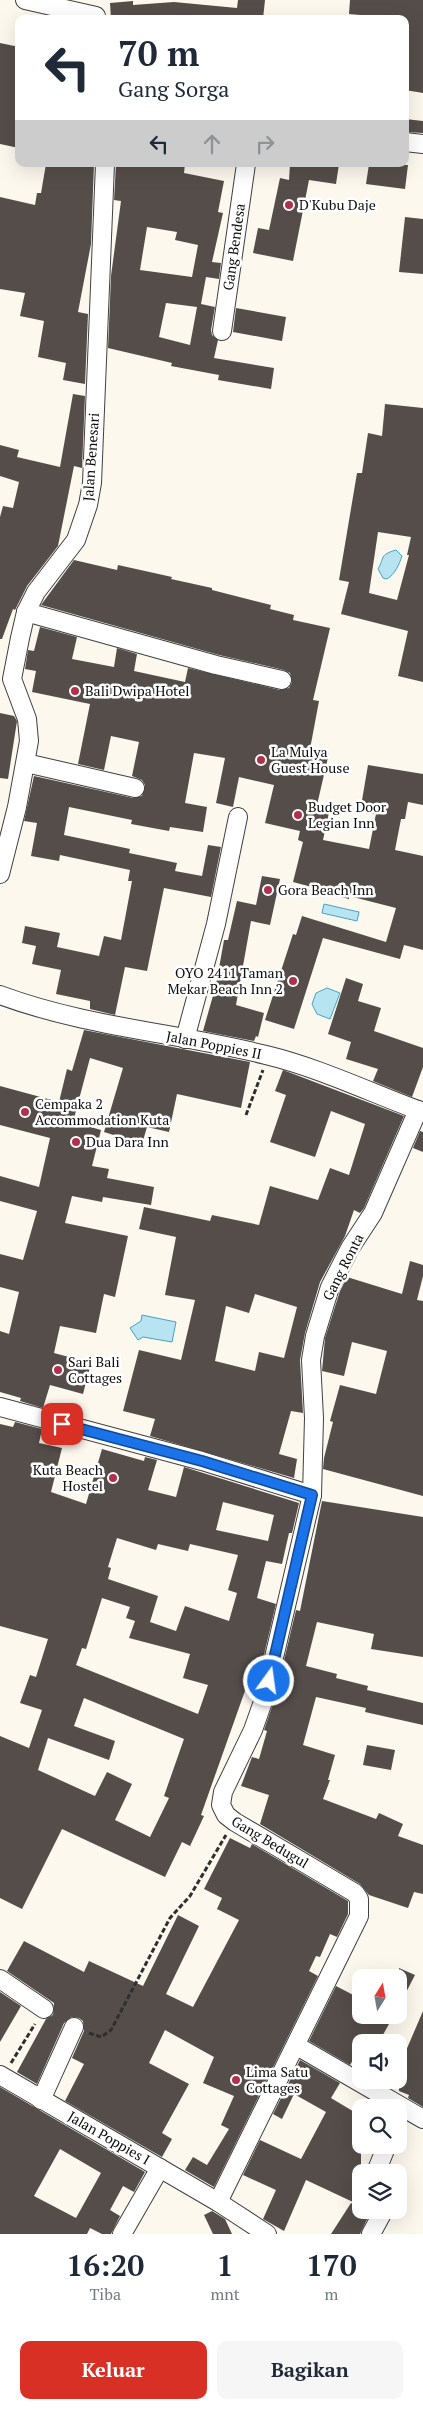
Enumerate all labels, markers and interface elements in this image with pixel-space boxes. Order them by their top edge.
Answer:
text: 70 m [118,30,199,76]
icon: left [35,35,100,100]
text: Gang Sorga [118,74,229,103]
icon: left [145,130,173,158]
icon: ahead [198,130,226,158]
icon: right [251,130,279,158]
place label: D'Kubu Daje [299,195,376,214]
marker: D'Kubu Daje [283,199,295,211]
street label: Gang Bendesa [218,202,249,292]
street label: Jalan Benesari [78,412,103,502]
place label: Bali Dwipa Hotel [85,681,189,700]
marker: Bali Dwipa Hotel [69,685,81,697]
place label: La Mulya Guest House [271,742,349,777]
marker: La Mulya Guest House [255,754,267,766]
place label: Budget Door Legian Inn [308,797,387,832]
marker: Budget Door Legian Inn [292,809,304,821]
place label: Gora Beach Inn [278,880,374,899]
marker: Gora Beach Inn [262,884,274,896]
place label: OYO 2411 Taman Mekar Beach Inn 2 [167,963,284,998]
marker: OYO 2411 Taman Mekar Beach Inn 2 [287,975,299,987]
street label: Jalan Poppies II [165,1026,264,1063]
place label: Cempaka 2 Accommodation Kuta [35,1094,169,1129]
marker: Cempaka 2 Accommodation Kuta [19,1106,31,1118]
place label: Dua Dara Inn [86,1132,169,1151]
marker: Dua Dara Inn [70,1136,82,1148]
street label: Gang Ronta [318,1230,368,1304]
place label: Sari Bali Cottages [68,1352,122,1387]
marker: Sari Bali Cottages [52,1364,64,1376]
pin [41,1403,83,1445]
icon: arrive [48,1410,76,1438]
place label: Kuta Beach Hostel [33,1460,103,1495]
marker: Kuta Beach Hostel [107,1472,119,1484]
position arrow [242,1654,294,1706]
street label: Gang Bedugul [228,1811,312,1872]
north arrow [352,1969,408,2024]
map controls [352,1969,407,2219]
button: sound [352,2034,407,2089]
place label: Lima Satu Cottages [246,2062,308,2097]
marker: Lima Satu Cottages [230,2074,242,2086]
button: search [352,2099,407,2154]
street label: Jalan Poppies I [65,2106,154,2169]
button: layers [352,2164,407,2219]
text: 16:20 [66,2245,144,2285]
text: 1 [217,2245,234,2285]
text: 170 [306,2245,357,2285]
text: Tiba [89,2283,121,2305]
text: mnt [210,2283,240,2305]
text: m [324,2283,338,2305]
button: Keluar [20,2341,207,2399]
button: Bagikan [217,2341,403,2399]

